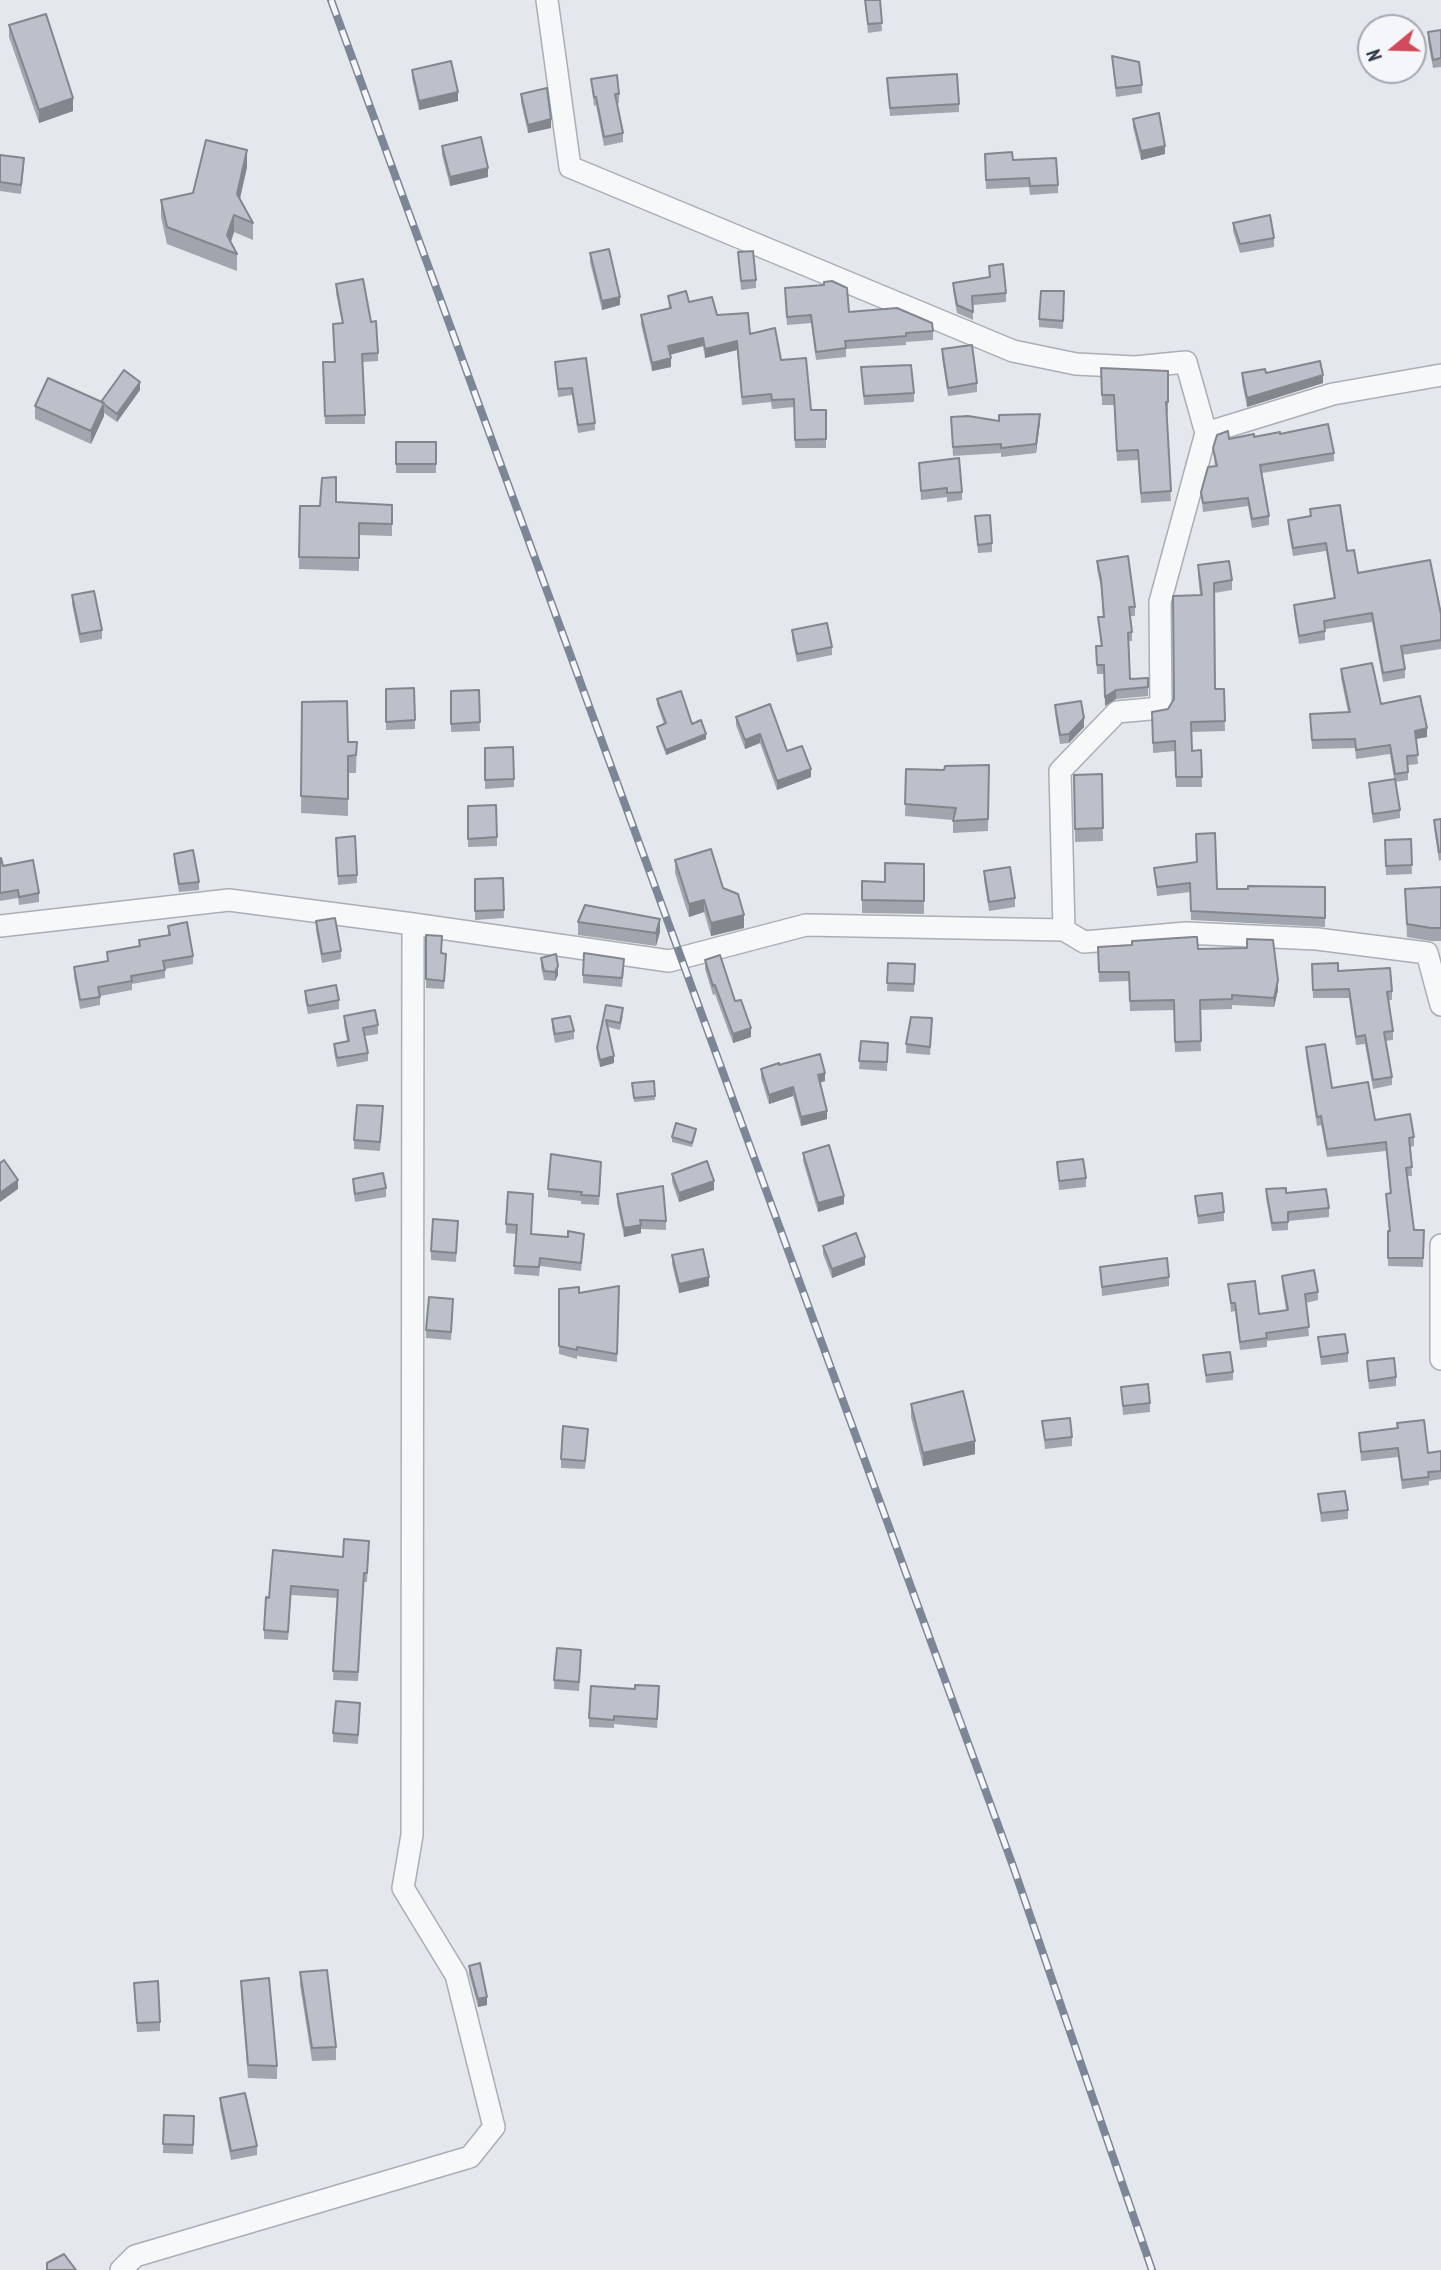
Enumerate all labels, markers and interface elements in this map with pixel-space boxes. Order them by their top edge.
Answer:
north arrow [1357,14,1427,84]
text: N [1361,46,1387,64]

